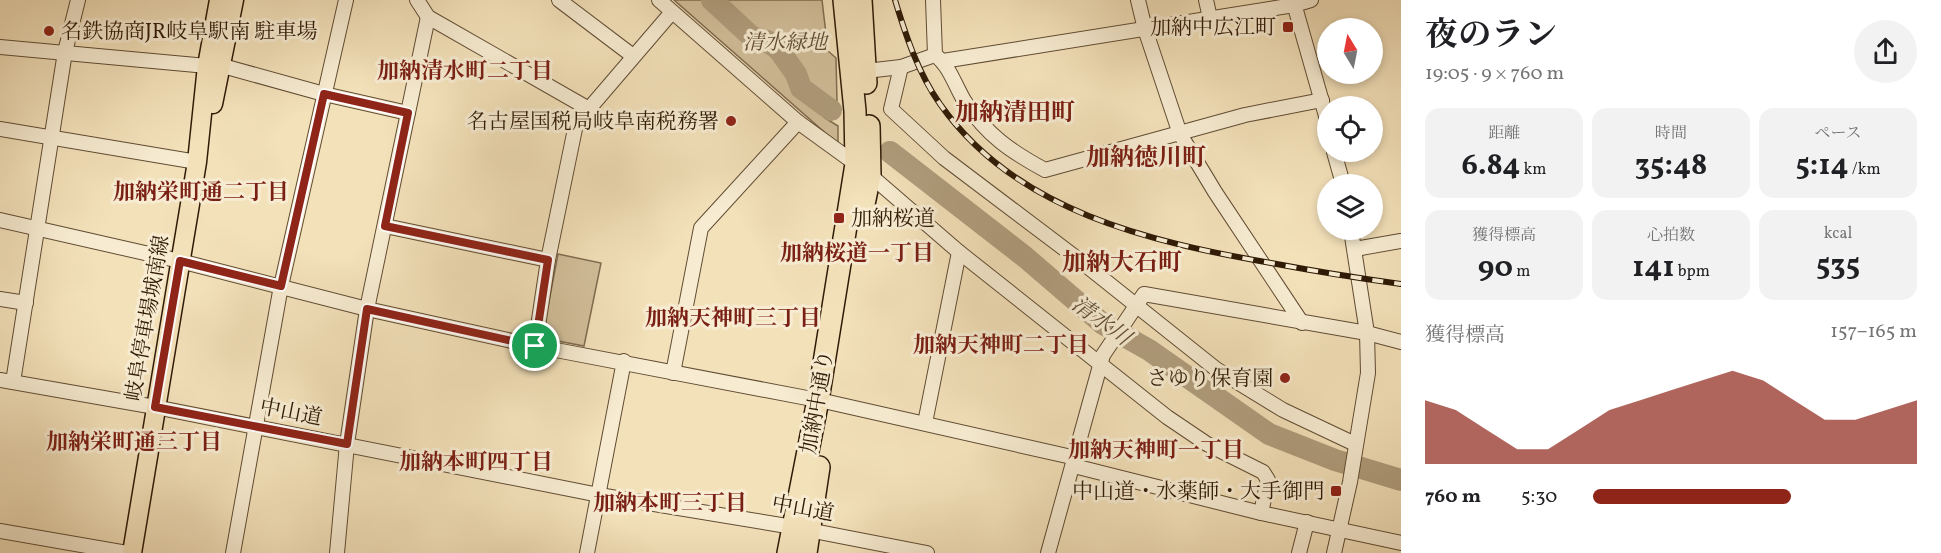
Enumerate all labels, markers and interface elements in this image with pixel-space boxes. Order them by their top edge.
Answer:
place label: 加納中広江町 [1150,14,1276,43]
text: 夜のラン [1425,14,1557,60]
place label: 名鉄協商JR岐阜駅南 駐車場 [61,18,317,47]
north arrow [1317,18,1383,84]
map controls [1317,18,1383,240]
marker: 加納中広江町 [1281,20,1295,34]
button: share [1854,20,1917,83]
marker: 名鉄協商JR岐阜駅南 駐車場 [42,24,56,38]
park label: 清水緑地 [743,29,829,58]
district label: 加納清水町二丁目 [377,57,553,88]
text: 19:05 · 9 × 760 m [1425,60,1564,88]
button: locate [1317,96,1383,162]
district label: 加納清田町 [955,97,1075,131]
place label: 名古屋国税局岐阜南税務署 [467,108,719,137]
marker: 名古屋国税局岐阜南税務署 [724,114,738,128]
text: 距離 [1488,123,1520,145]
text: 時間 [1655,123,1687,145]
text: ペース [1814,123,1862,145]
district label: 加納徳川町 [1086,142,1206,176]
text: 6.84 [1462,145,1520,187]
text: 35:48 [1635,145,1707,187]
text: 5:14 [1795,145,1849,187]
text: km [1520,159,1546,181]
text: /km [1849,159,1881,181]
button: layers [1317,174,1383,240]
district label: 加納栄町通二丁目 [113,178,289,209]
place label: 加納桜道 [851,205,935,234]
marker: 加納桜道 [832,211,846,225]
text: kcal [1824,223,1852,245]
text: 獲得標高 [1472,225,1536,247]
text: 心拍数 [1647,225,1695,247]
street label: 岐阜停車場城南線 [120,233,177,404]
district label: 加納桜道一丁目 [780,239,934,270]
text: 535 [1816,245,1860,287]
district label: 加納大石町 [1062,247,1182,281]
text: 90 [1478,247,1513,289]
text: 141 [1632,247,1675,289]
text: m [1513,261,1530,283]
text: bpm [1675,261,1710,283]
water label: 清水川 [1065,290,1138,355]
district label: 加納天神町三丁目 [645,304,821,335]
text: 157–165 m [1830,318,1917,346]
pin [509,320,560,371]
text: 獲得標高 [1425,322,1505,350]
icon: arrive [518,329,551,362]
district label: 加納天神町二丁目 [913,331,1089,362]
street label: 加納中通り [795,348,842,456]
place label: さゆり保育園 [1147,365,1273,394]
marker: さゆり保育園 [1278,371,1292,385]
street label: 中山道 [257,393,324,434]
district label: 加納栄町通三丁目 [46,428,222,459]
district label: 加納天神町一丁目 [1068,436,1244,467]
district label: 加納本町四丁目 [399,448,553,479]
place label: 中山道・水薬師・大手御門 [1072,478,1324,507]
text: 760 m [1425,483,1481,511]
text: 5:30 [1521,483,1557,511]
marker: 中山道・水薬師・大手御門 [1329,484,1343,498]
district label: 加納本町三丁目 [593,489,747,520]
street label: 中山道 [769,490,836,529]

